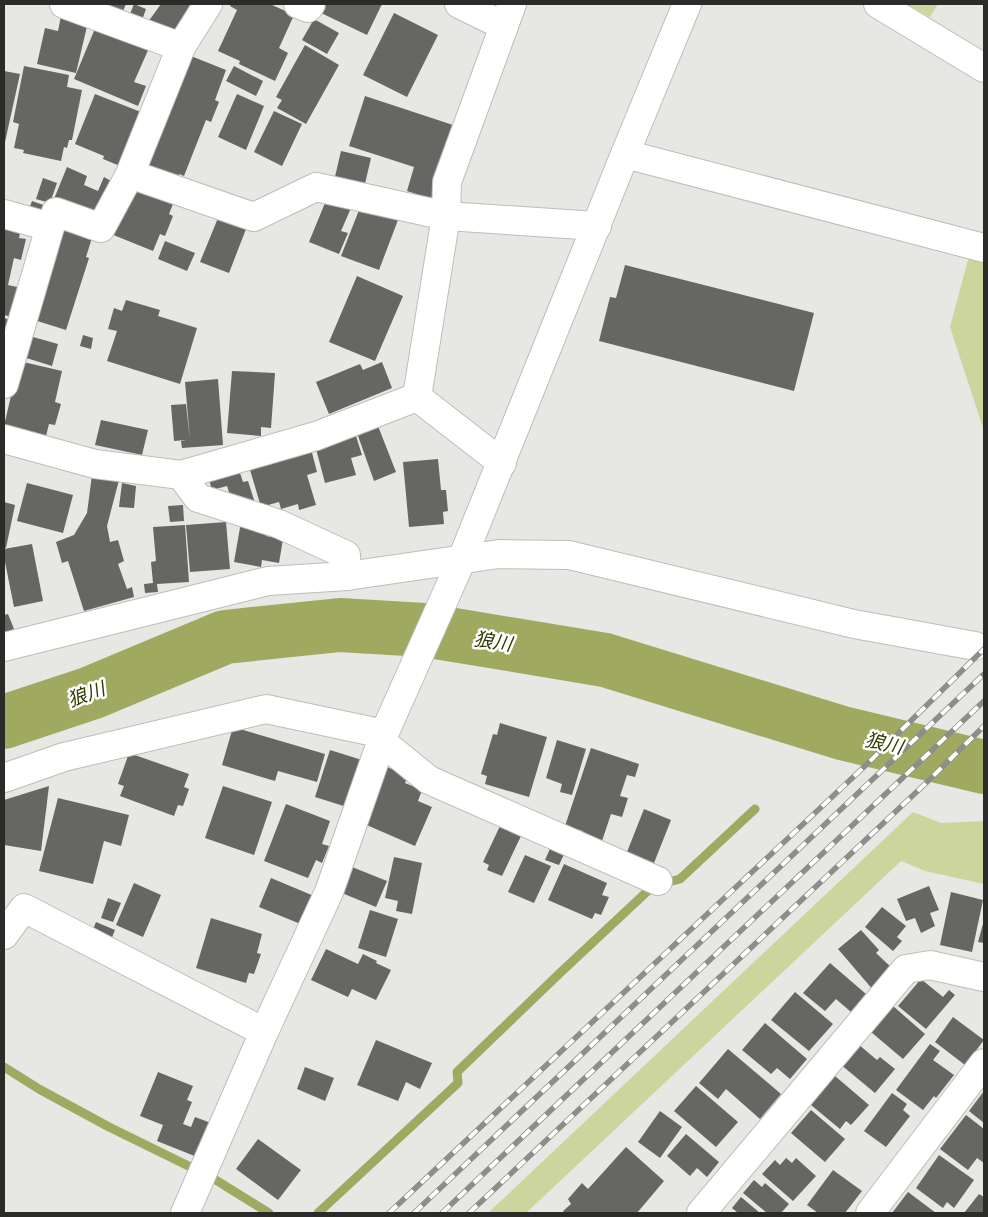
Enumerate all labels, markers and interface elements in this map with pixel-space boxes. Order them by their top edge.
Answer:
water label: 狼川 [472,627,515,656]
water label: 狼川 [64,676,110,712]
water label: 狼川 [863,728,907,759]

